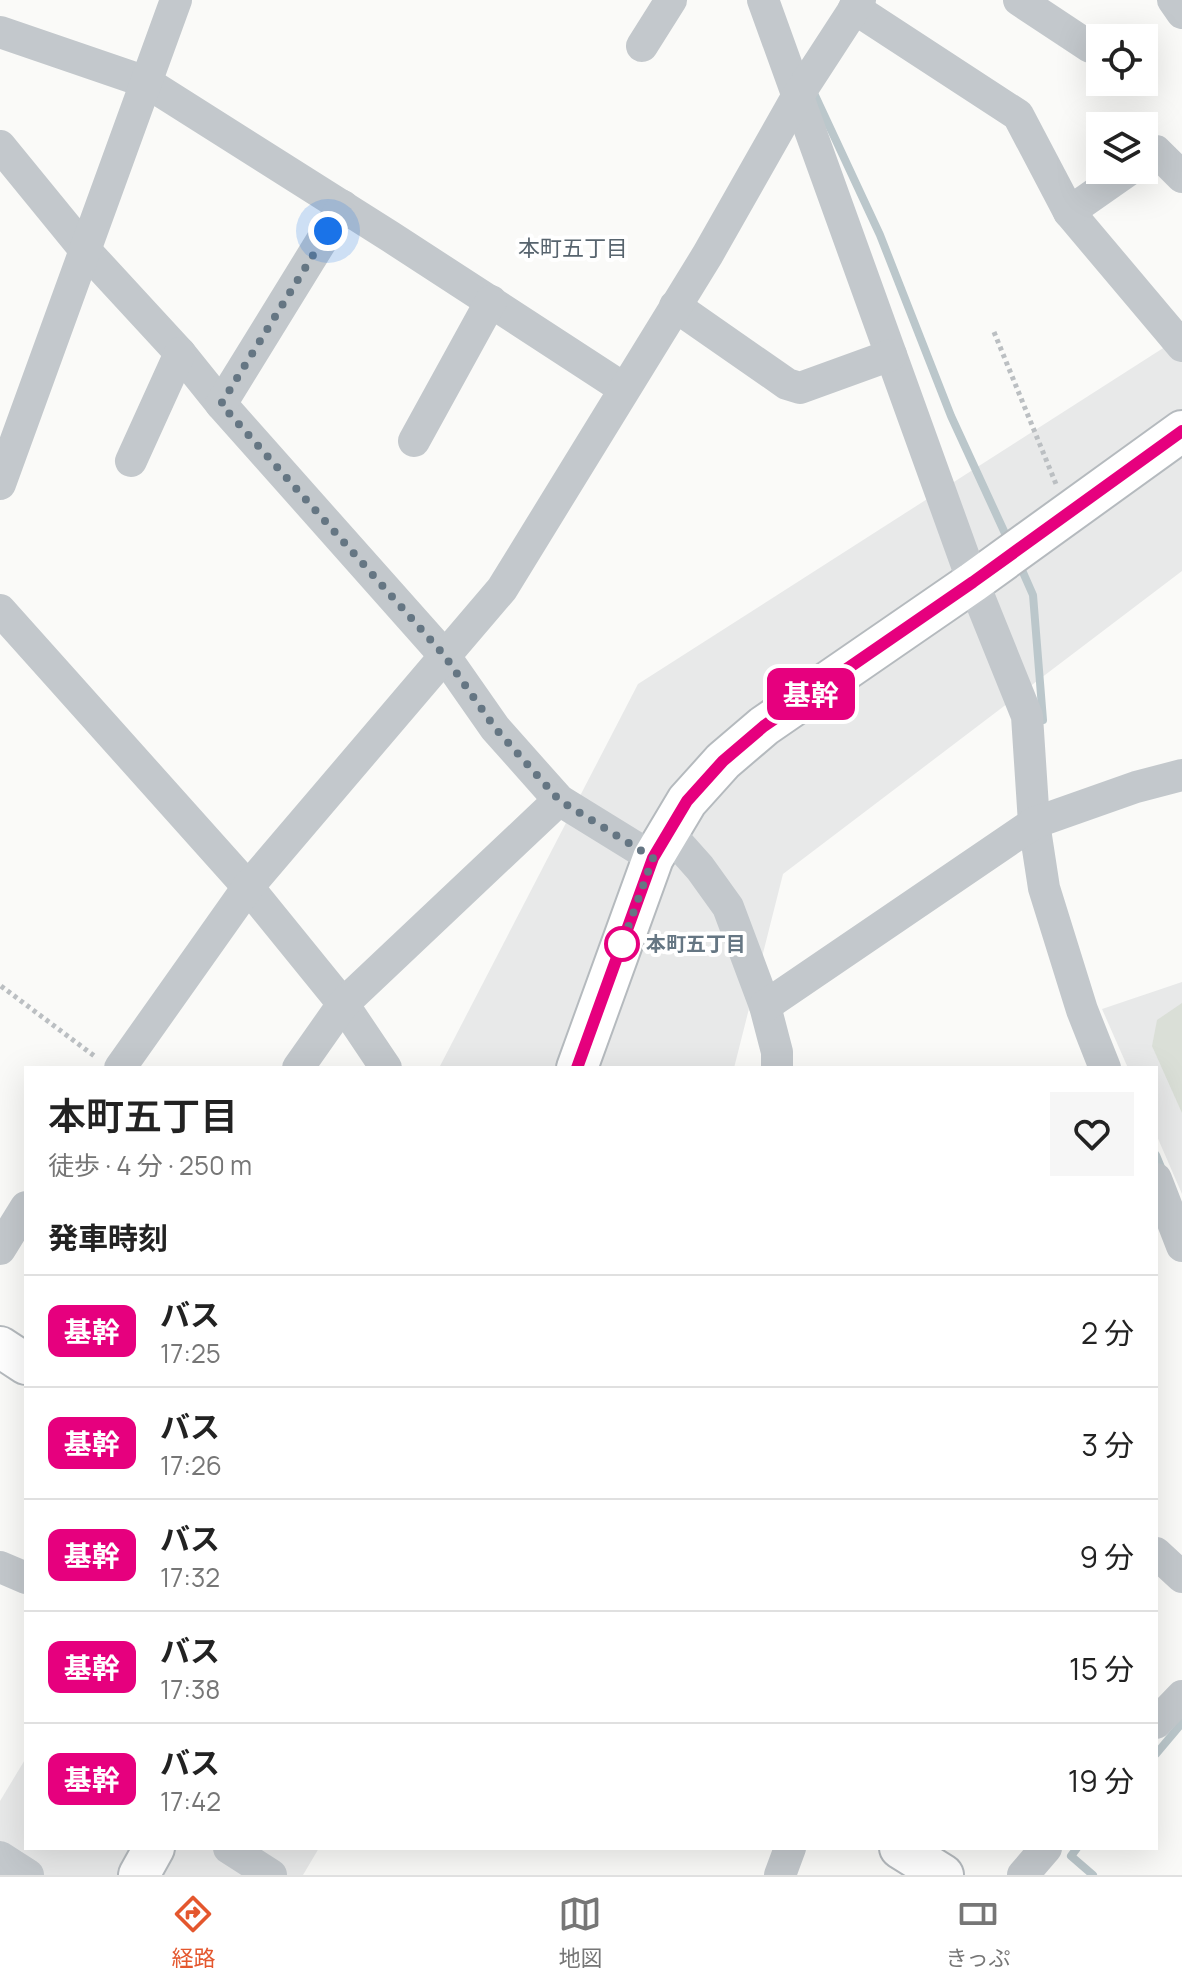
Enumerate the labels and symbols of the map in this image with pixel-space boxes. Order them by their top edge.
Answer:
your location [308,211,348,251]
district label: 本町五丁目 [518,233,628,263]
line badge: 基幹 [775,668,847,720]
marker: 本町五丁目 [605,927,639,961]
place label: 本町五丁目 [646,930,746,957]

